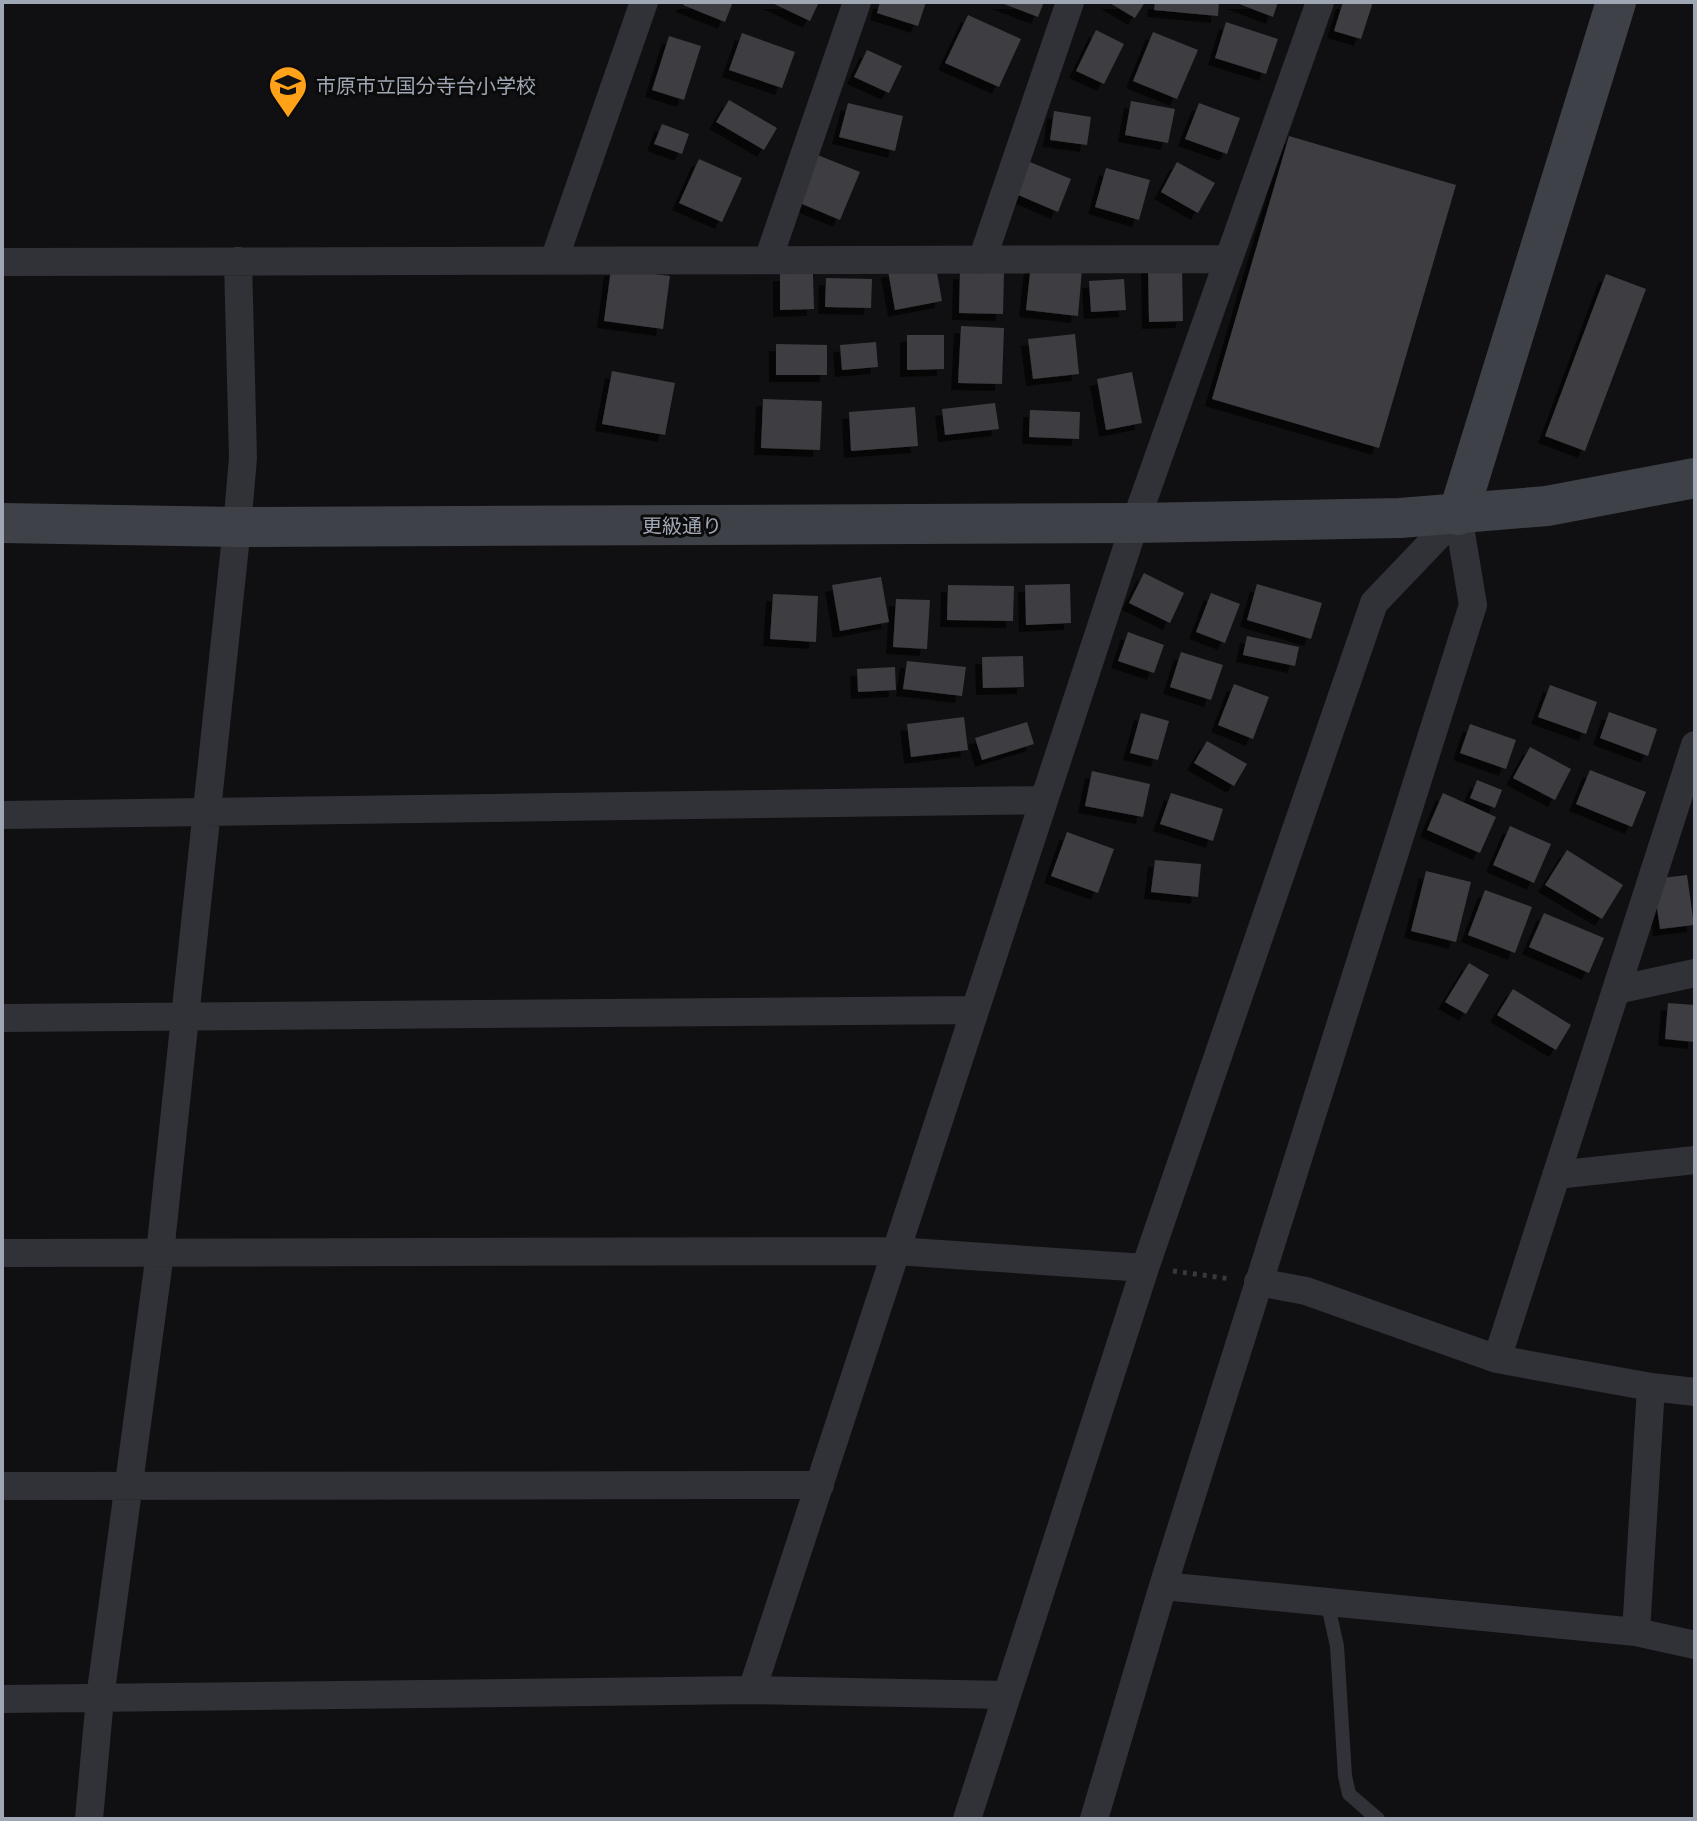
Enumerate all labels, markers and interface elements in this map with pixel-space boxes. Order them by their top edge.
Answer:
school or university icon: 市原市立国分寺台小学校 [267,64,309,119]
place label: 市原市立国分寺台小学校 [316,72,536,99]
street label: 更級通り [642,512,722,539]

